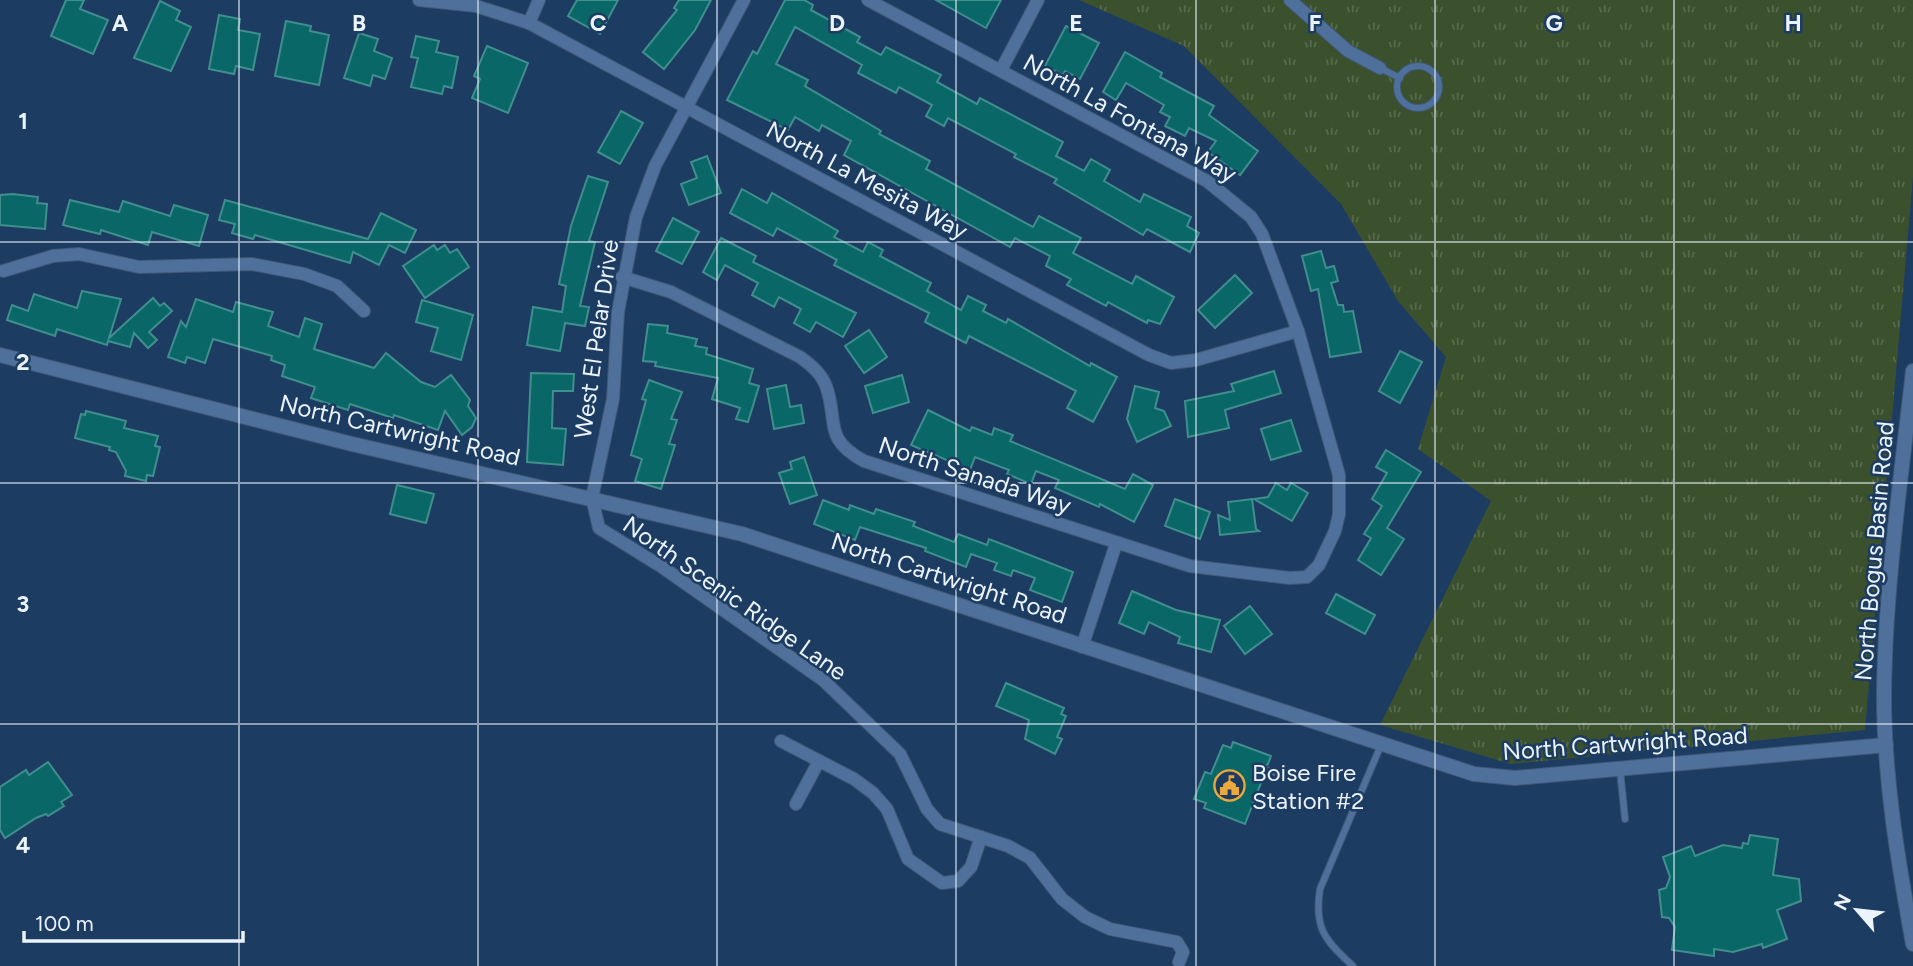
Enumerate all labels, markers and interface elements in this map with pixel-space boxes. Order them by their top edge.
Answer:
text: A [112,9,129,37]
text: B [352,9,366,37]
text: C [590,9,607,37]
text: D [829,9,845,37]
text: E [1069,9,1083,37]
text: F [1309,9,1322,37]
text: G [1545,9,1563,37]
text: H [1784,9,1802,37]
street label: North La Fontana Way [1018,47,1242,189]
text: 1 [18,107,28,135]
street label: North La Mesita Way [761,115,973,245]
street label: West El Pelar Drive [568,238,624,440]
text: 2 [16,348,30,376]
street label: North Cartwright Road [277,388,523,472]
street label: North Bogus Basin Road [1848,420,1900,682]
street label: North Sanada Way [875,430,1075,520]
street label: North Scenic Ridge Lane [617,510,853,686]
street label: North Cartwright Road [828,526,1070,630]
text: 3 [17,590,29,618]
street label: North Cartwright Road [1501,720,1749,766]
place label: Boise Fire Station #2 [1252,758,1364,815]
public building icon: Boise Fire Station #2 [1212,769,1246,803]
text: 4 [16,831,30,859]
north arrow [1822,875,1892,945]
text: N [1829,890,1856,914]
scale bar [24,900,243,944]
text: 100 m [35,911,94,936]

